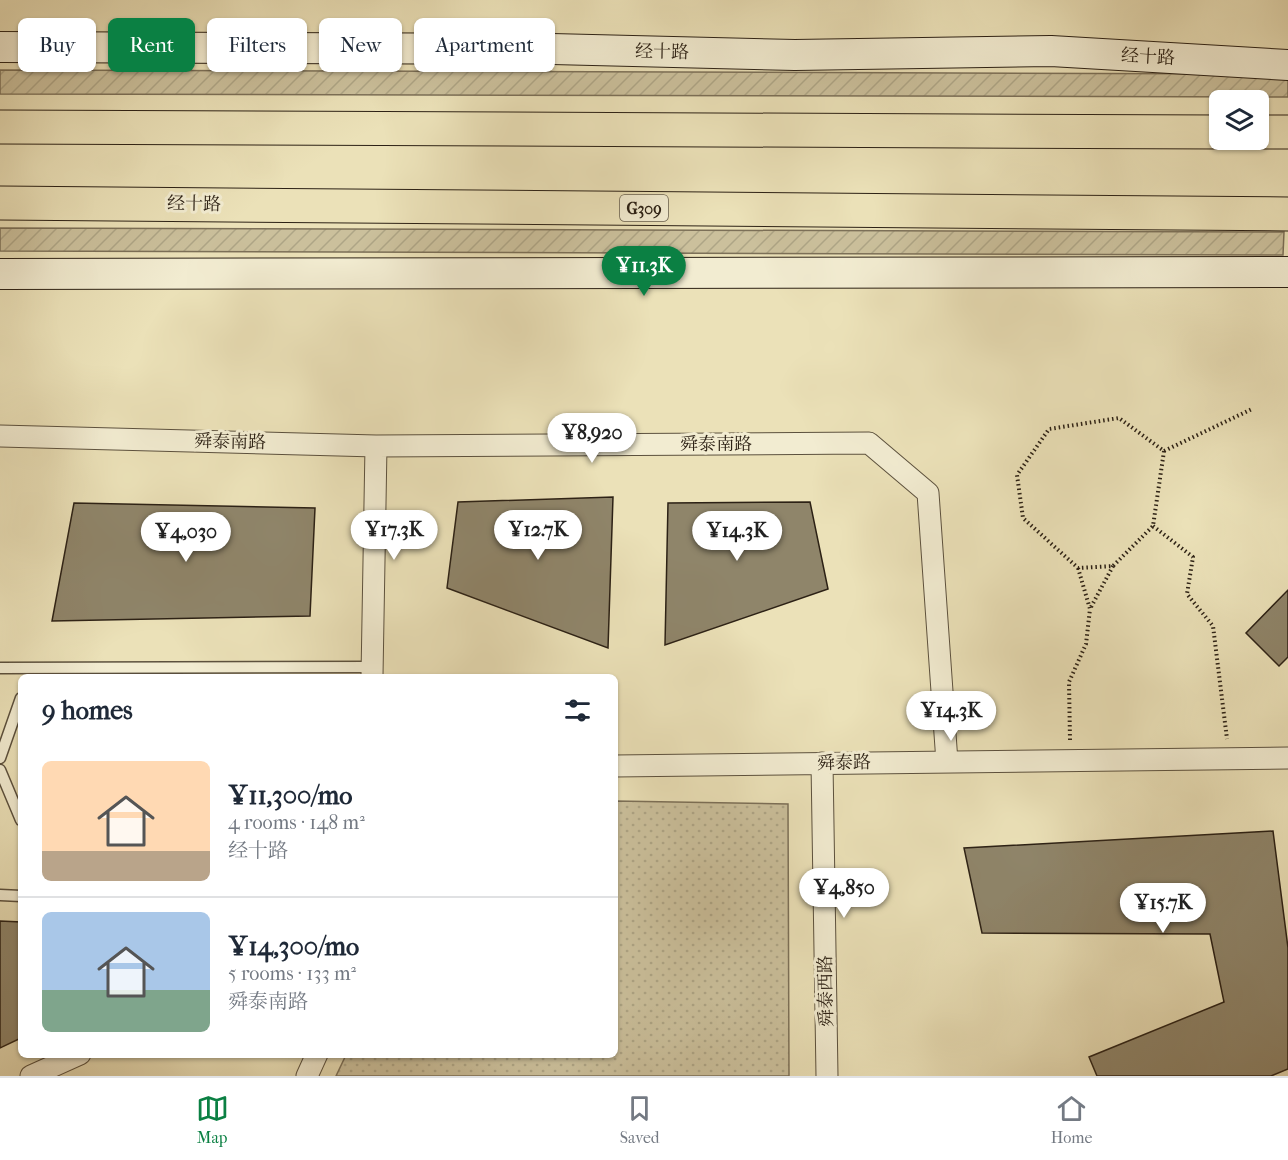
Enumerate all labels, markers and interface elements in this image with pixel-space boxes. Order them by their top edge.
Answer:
chip: Buy [18,18,96,72]
chip: Rent [108,18,195,72]
chip: Filters [207,18,307,72]
chip: New [319,18,402,72]
chip: Apartment [414,18,555,72]
street label: 经十路 [635,41,689,63]
street label: 经十路 [1120,45,1176,69]
map controls [1209,90,1269,150]
button: layers [1209,90,1269,150]
street label: 经十路 [167,193,221,215]
road number: G309 [620,195,668,221]
pin: ¥11.3K [595,246,693,297]
text: ¥11.3K [616,254,672,277]
pin: ¥8,920 [543,413,641,464]
text: ¥8,920 [561,421,623,444]
street label: 舜泰南路 [194,431,266,453]
street label: 舜泰南路 [680,434,752,455]
pin: ¥17.3K [345,510,443,561]
pin: ¥12.7K [489,510,587,561]
pin: ¥14.3K [688,511,786,562]
pin: ¥4,030 [137,512,235,563]
text: ¥17.3K [365,518,423,541]
text: ¥12.7K [508,518,568,541]
text: ¥14.3K [706,519,768,542]
text: ¥4,030 [155,520,217,543]
pin: ¥14.3K [902,691,1000,742]
icon: filters [561,694,594,727]
text: 9 homes [42,695,133,726]
text: ¥14.3K [920,699,982,722]
street label: 舜泰路 [817,752,871,774]
text: ¥11,300/mo [228,780,352,811]
icon: home [90,785,162,857]
text: 4 rooms · 148 m² [228,811,365,834]
text: 经十路 [228,839,288,862]
pin: ¥4,850 [795,868,893,919]
text: ¥4,850 [813,876,875,899]
pin: ¥15.7K [1114,883,1212,934]
text: ¥15.7K [1134,891,1192,914]
text: ¥14,300/mo [228,931,359,962]
icon: home [90,936,162,1008]
street label: 舜泰西路 [815,955,837,1027]
text: 5 rooms · 133 m² [228,962,356,985]
text: 舜泰南路 [228,990,308,1013]
tab: Map [196,1092,229,1147]
tab: Saved [620,1092,660,1147]
tab: Home [1051,1092,1092,1147]

